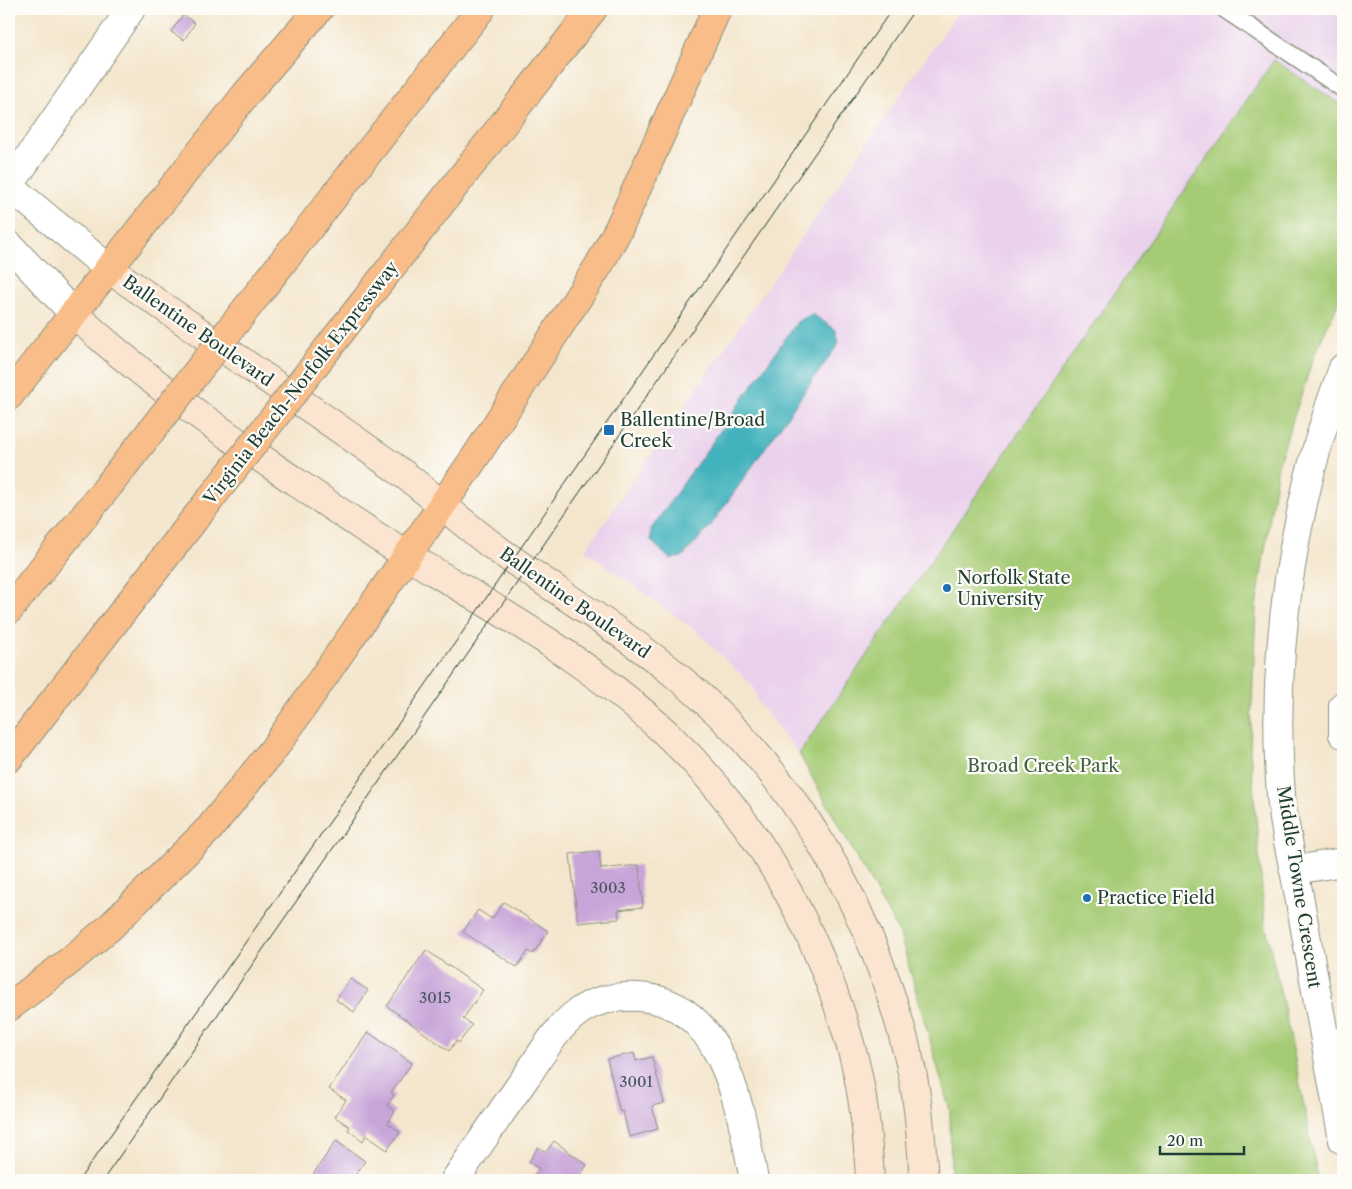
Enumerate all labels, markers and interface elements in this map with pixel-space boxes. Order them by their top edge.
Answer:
street label: Virginia Beach-Norfolk Expressway [198,256,404,510]
street label: Ballentine Boulevard [118,271,278,391]
place label: Ballentine/Broad Creek [620,409,765,452]
marker: Ballentine/Broad Creek [602,423,616,437]
street label: Ballentine Boulevard [495,543,655,663]
place label: Norfolk State University [957,567,1071,610]
marker: Norfolk State University [941,582,953,594]
park label: Broad Creek Park [967,755,1120,777]
street label: Middle Towne Crescent [1272,784,1326,991]
house number: 3003 [590,878,626,897]
place label: Practice Field [1097,887,1215,909]
marker: Practice Field [1081,892,1093,904]
house number: 3015 [419,988,451,1007]
house number: 3001 [619,1072,653,1091]
scale bar [1160,1124,1243,1156]
text: 20 m [1167,1131,1203,1150]

